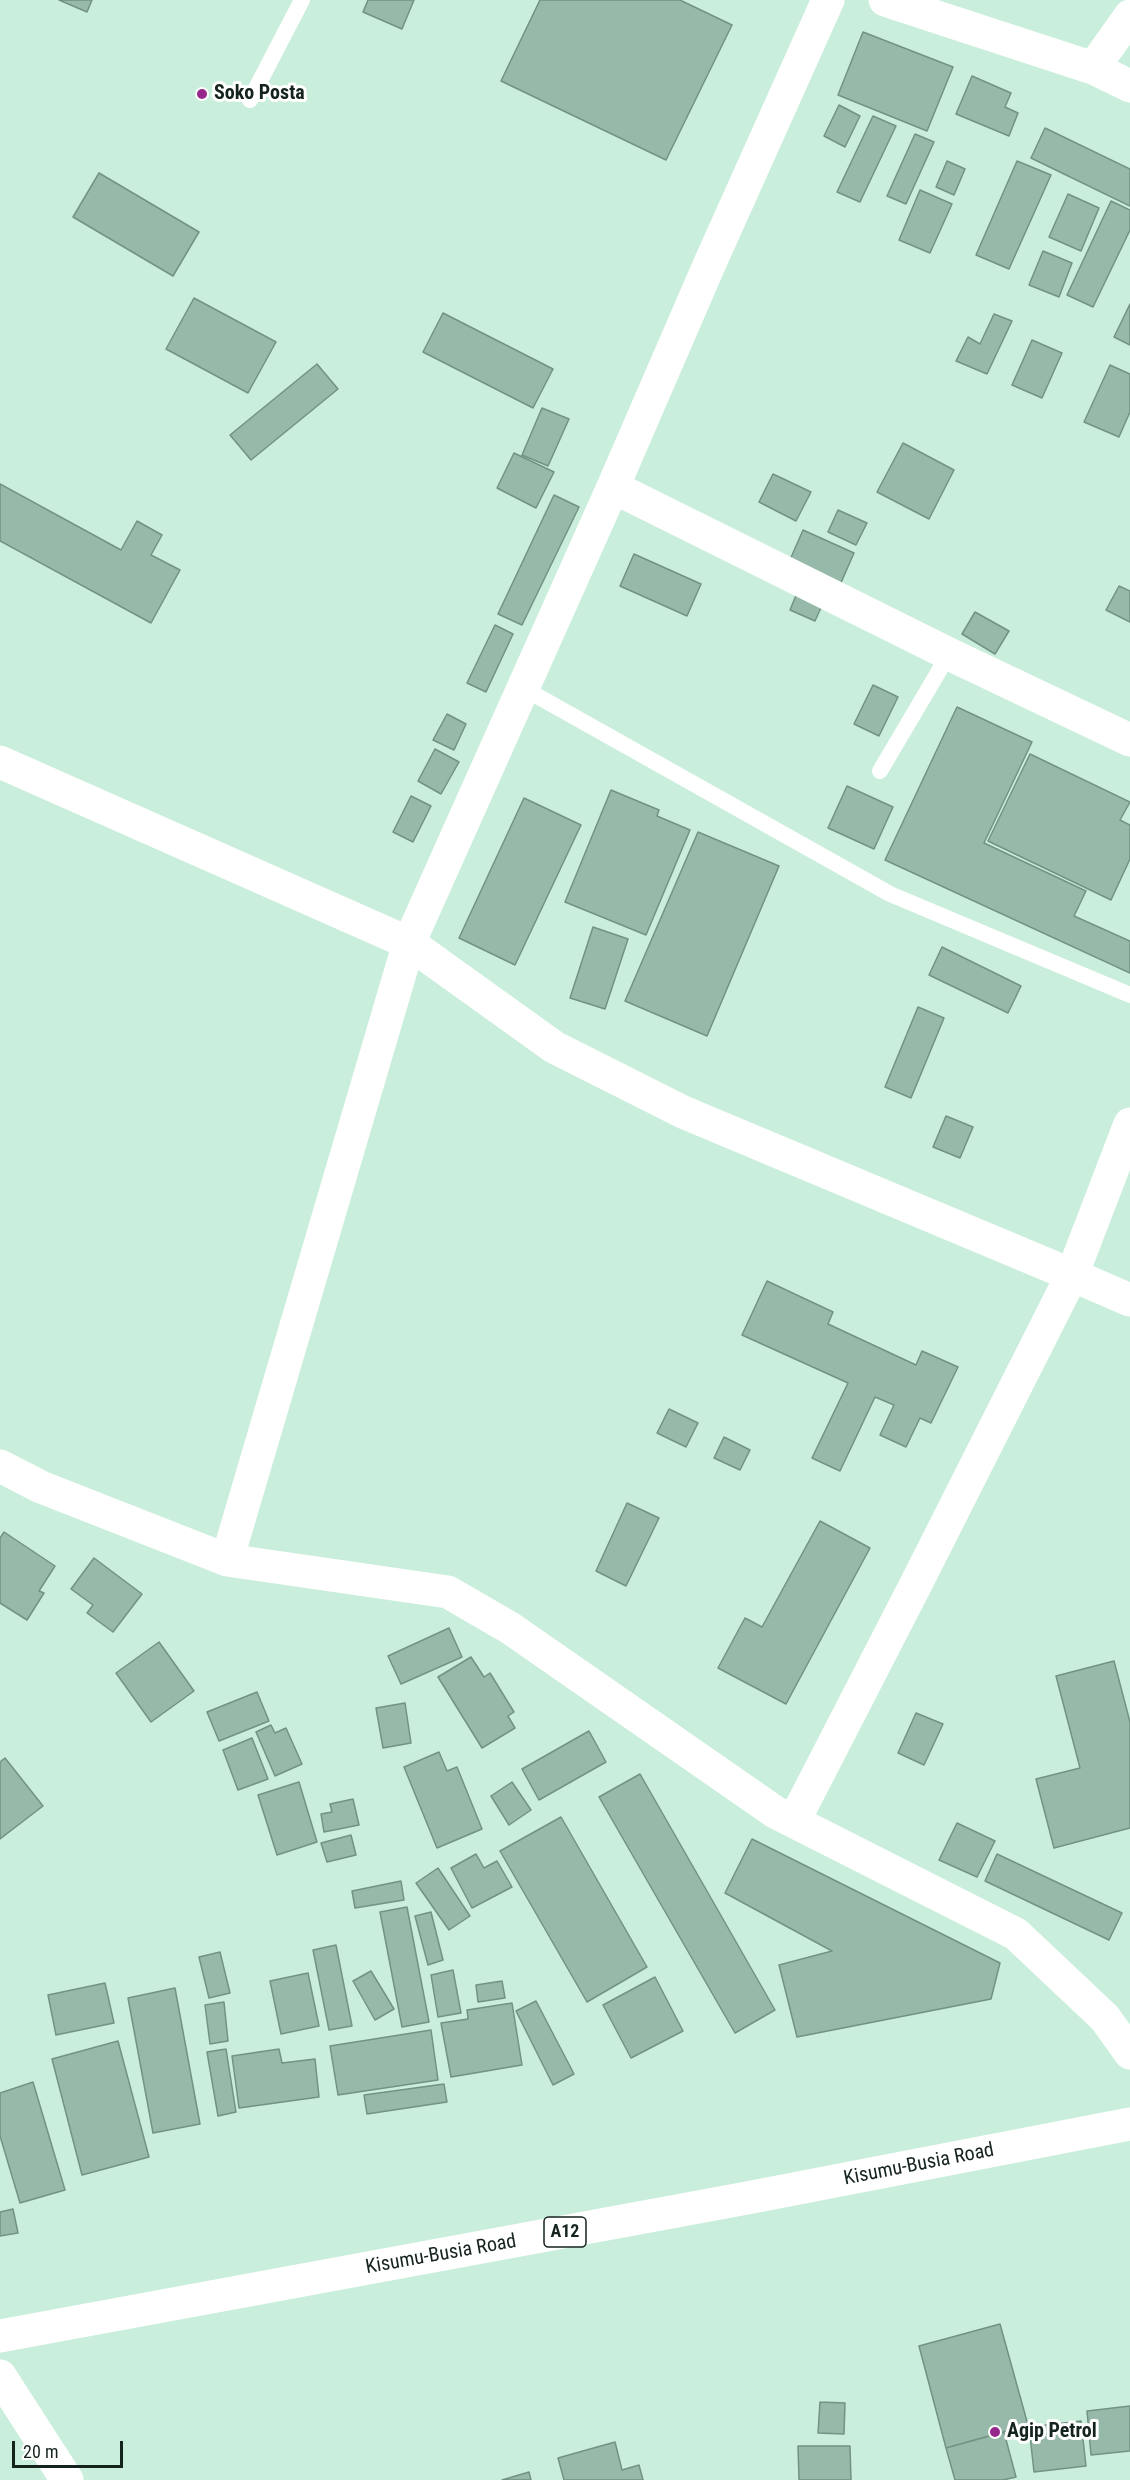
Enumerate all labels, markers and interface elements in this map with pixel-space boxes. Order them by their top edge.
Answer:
place label: Soko Posta [214,82,305,106]
marker: Soko Posta [195,87,209,101]
street label: Kisumu-Busia Road [842,2139,996,2191]
road number: A12 [544,2217,586,2247]
street label: Kisumu-Busia Road [364,2230,518,2280]
place label: Agip Petrol [1007,2420,1097,2444]
marker: Agip Petrol [988,2425,1002,2439]
scale bar [15,2429,126,2467]
text: 20 m [23,2441,58,2462]

